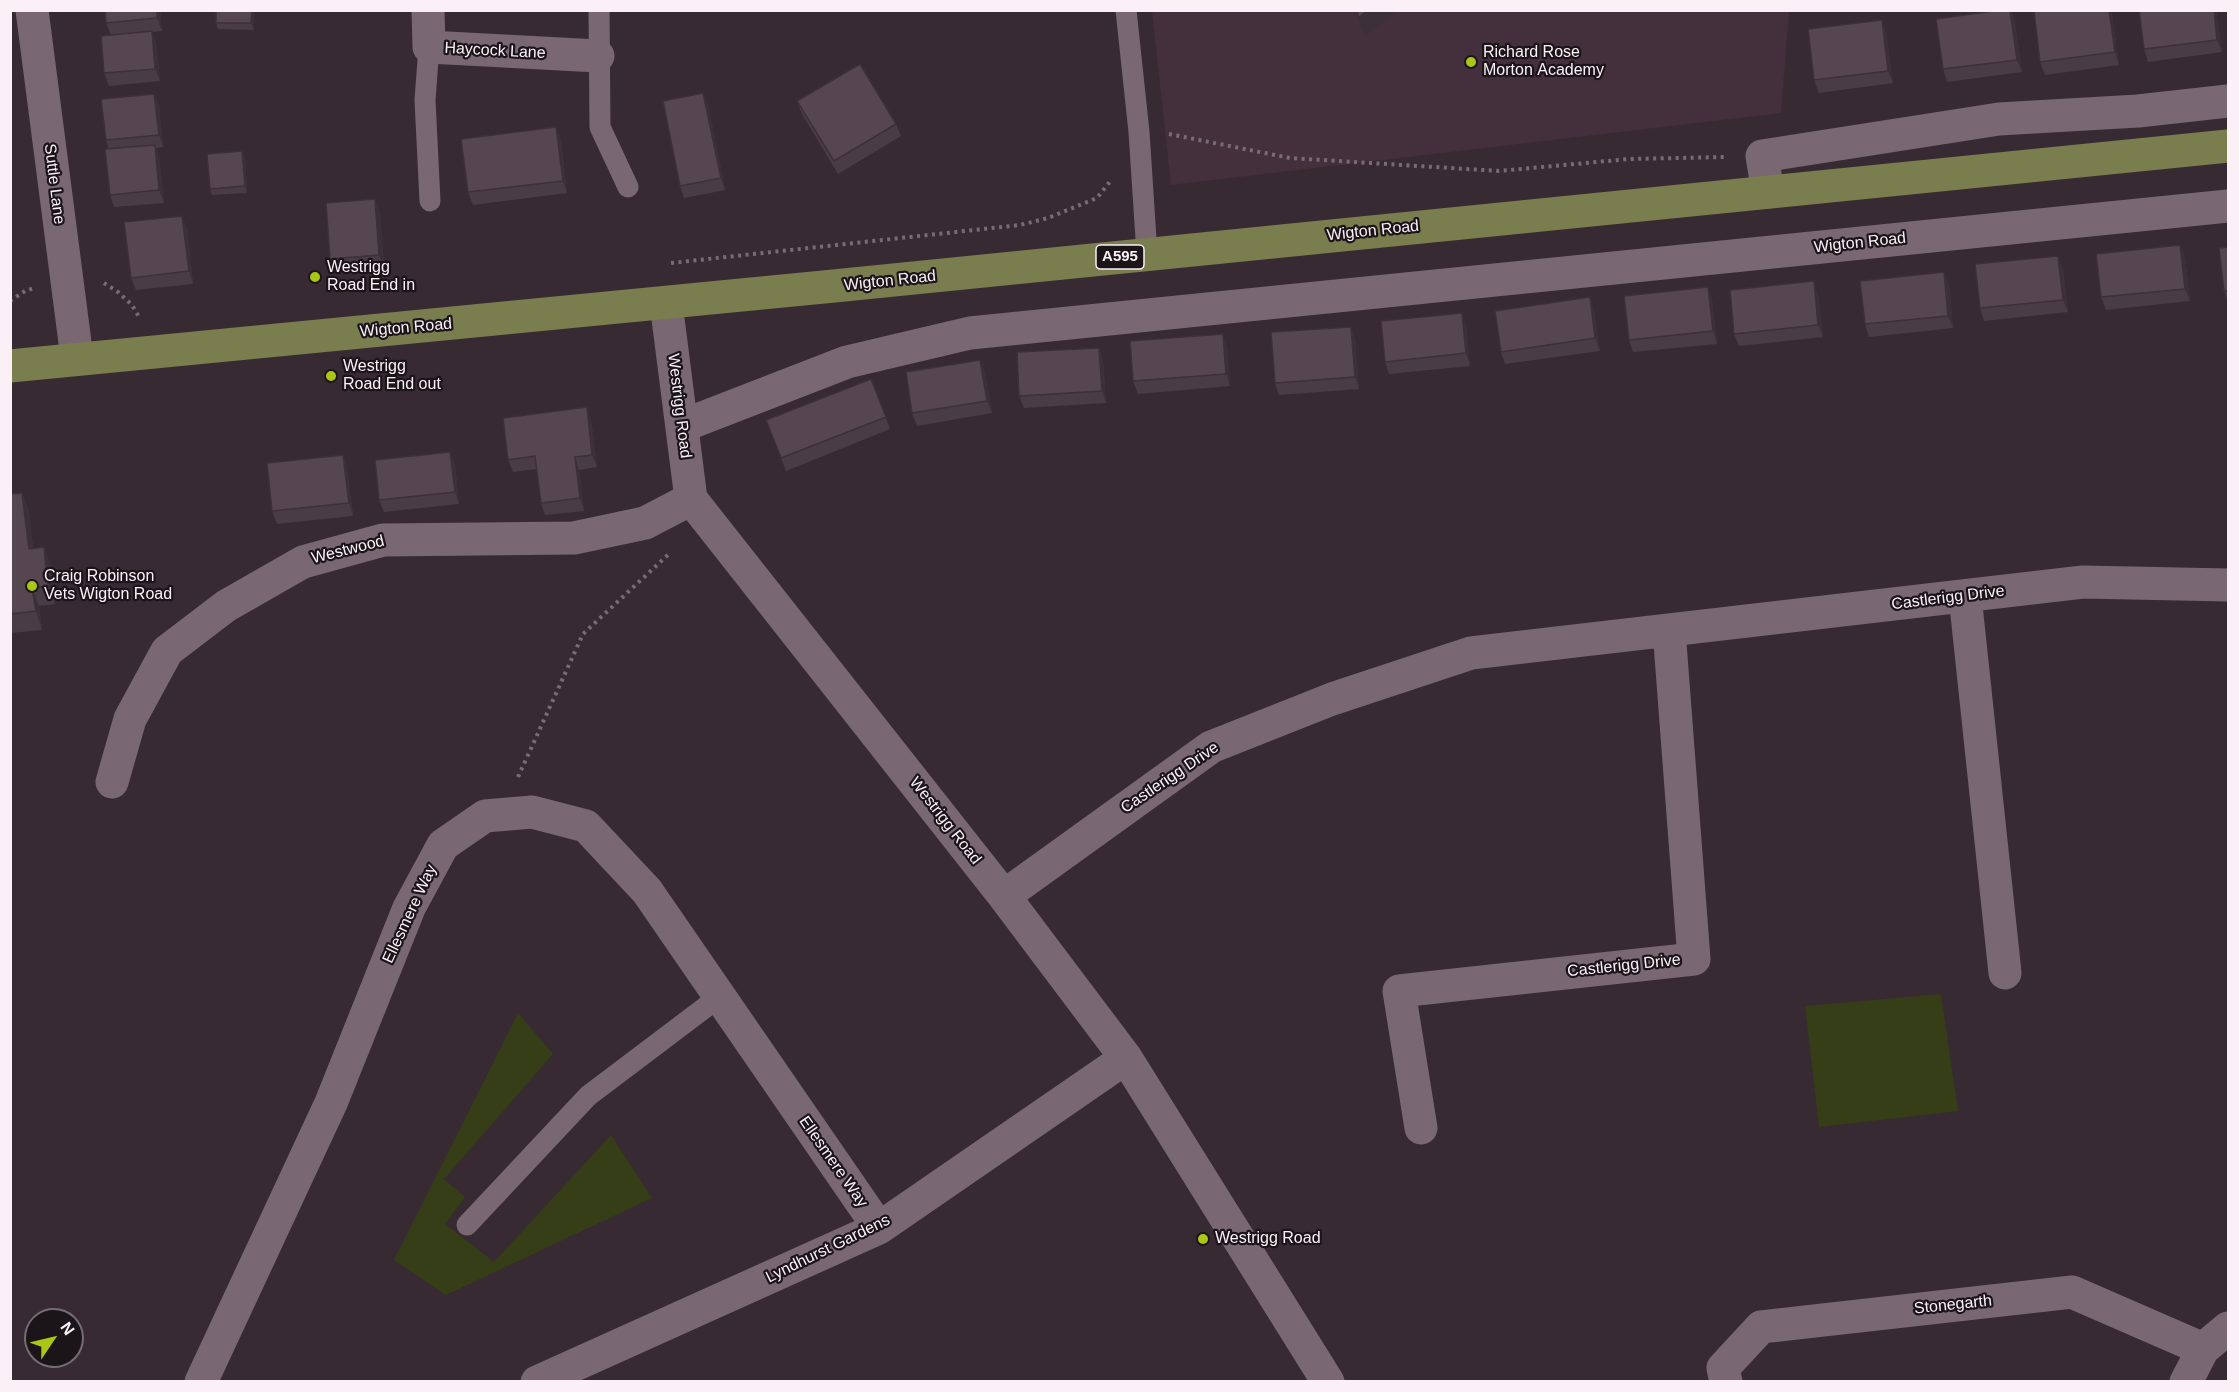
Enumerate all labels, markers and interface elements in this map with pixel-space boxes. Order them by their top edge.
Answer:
street label: Haycock Lane [444,39,546,63]
place label: Richard Rose Morton Academy [1483,43,1604,81]
marker: Richard Rose Morton Academy [1464,55,1478,69]
street label: Suttle Lane [40,143,68,225]
street label: Wigton Road [1326,217,1420,245]
street label: Wigton Road [1813,229,1907,257]
road number: A595 [1096,245,1144,269]
place label: Westrigg Road End in [327,258,415,296]
street label: Wigton Road [843,267,937,295]
marker: Westrigg Road End in [308,270,322,284]
street label: Wigton Road [359,314,453,342]
street label: Westrigg Road [663,352,695,460]
place label: Westrigg Road End out [343,357,441,395]
marker: Westrigg Road End out [324,369,338,383]
street label: Westwood [310,532,386,568]
place label: Craig Robinson Vets Wigton Road [44,567,172,605]
marker: Craig Robinson Vets Wigton Road [25,579,39,593]
street label: Castlerigg Drive [1890,582,2006,614]
street label: Castlerigg Drive [1117,738,1223,818]
street label: Westrigg Road [905,774,985,868]
street label: Ellesmere Way [379,861,441,967]
street label: Castlerigg Drive [1566,951,1682,981]
street label: Ellesmere Way [794,1113,872,1211]
street label: Lyndhurst Gardens [763,1211,893,1287]
place label: Westrigg Road [1215,1229,1321,1249]
marker: Westrigg Road [1196,1232,1210,1246]
street label: Stonegarth [1913,1291,1993,1319]
north arrow [24,1308,84,1368]
text: N [57,1319,78,1338]

